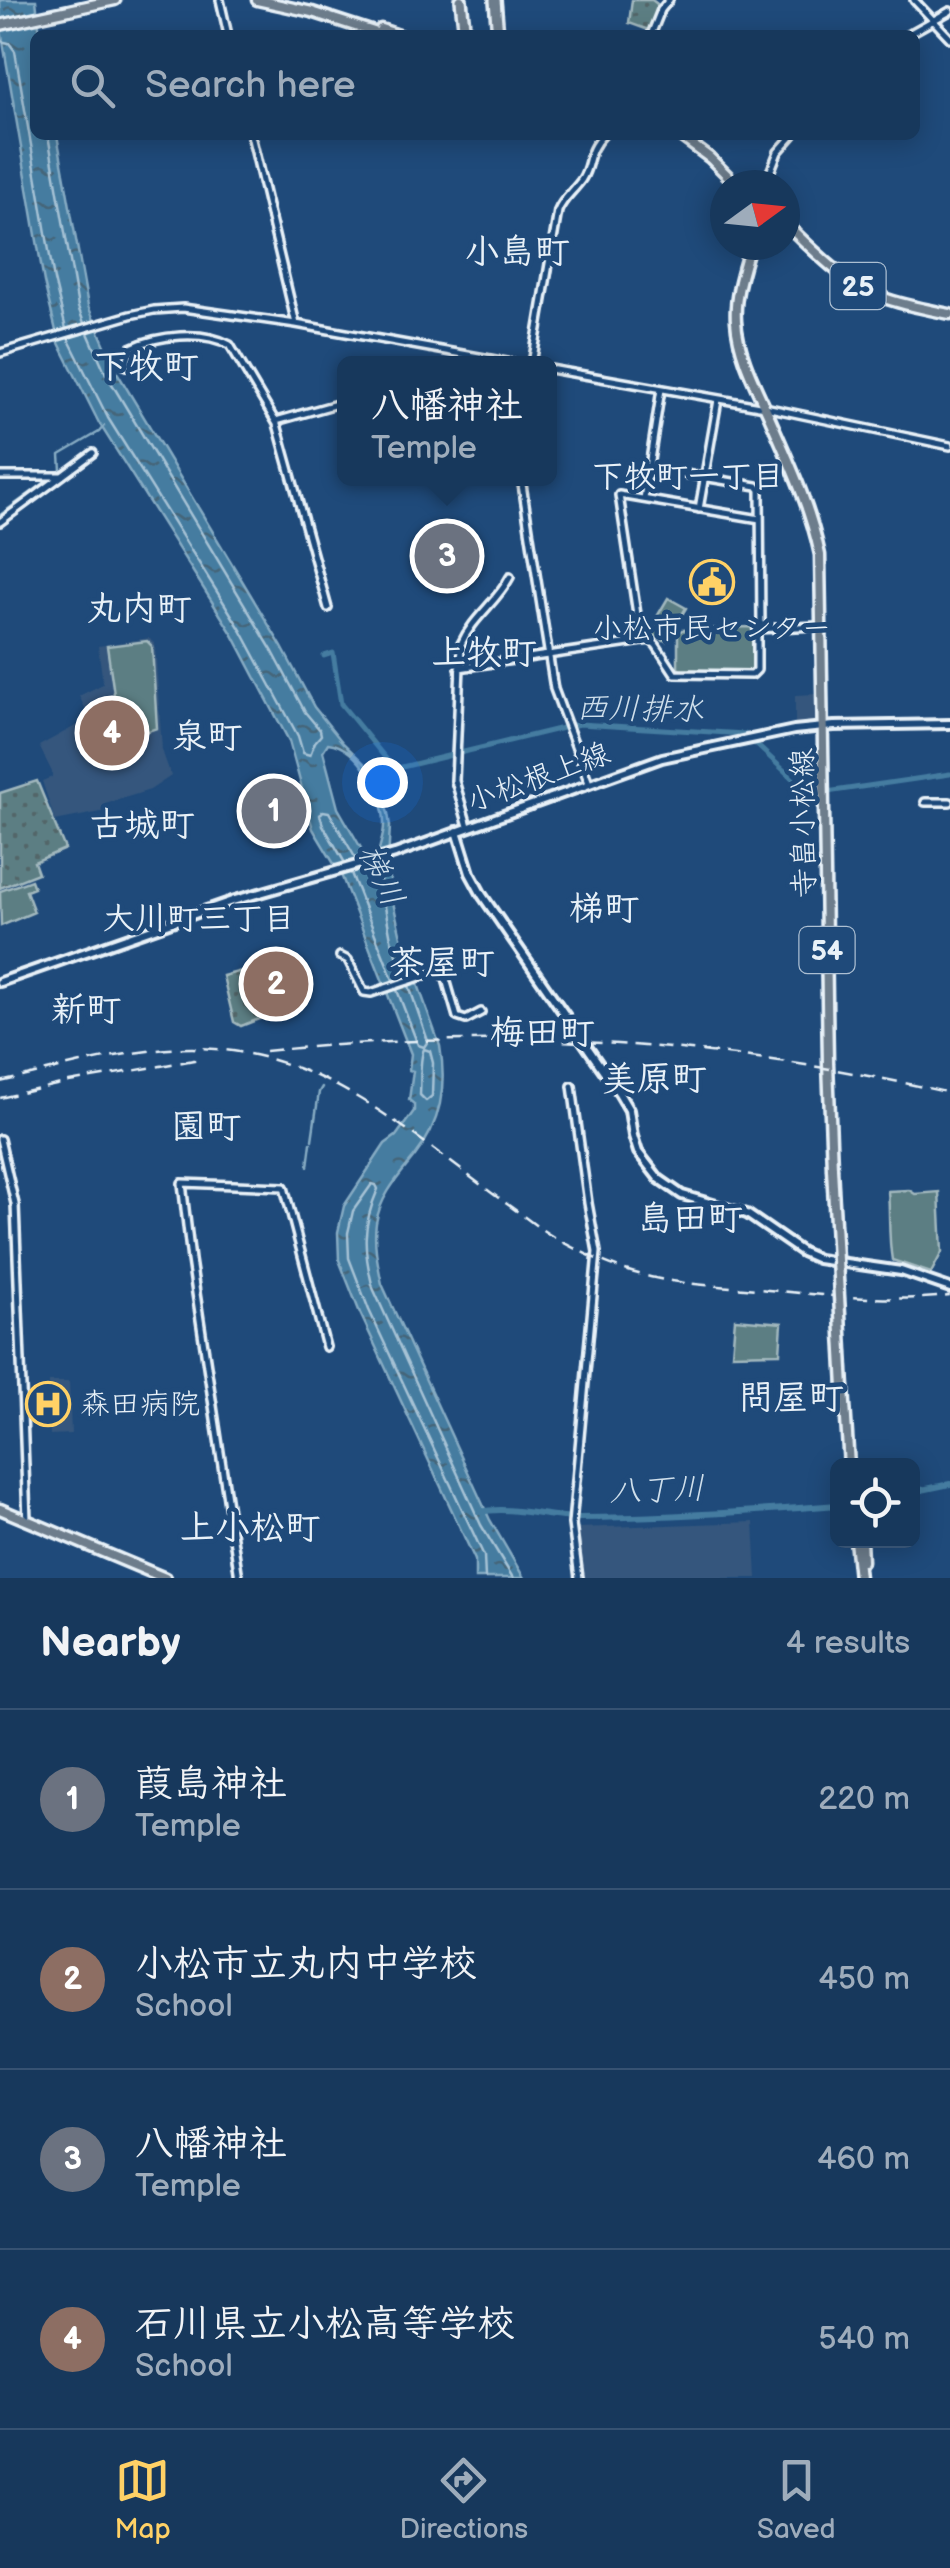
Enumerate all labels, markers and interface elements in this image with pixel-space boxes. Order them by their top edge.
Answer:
search box [30,30,920,140]
icon: search [65,58,120,113]
text: Search here [145,63,356,108]
north arrow [710,170,800,260]
district label: 小島町 [464,231,570,274]
road number: 25 [830,263,886,309]
district label: 下牧町 [93,346,199,389]
popup [337,356,557,486]
text: 八幡神社 [371,384,523,429]
text: Temple [371,429,477,468]
district label: 下牧町一丁目 [592,458,784,497]
pin: 3 [414,518,480,594]
public building icon: 小松市民センター [689,559,735,605]
district label: 丸内町 [86,588,192,631]
place label: 小松市民センター [593,611,831,647]
district label: 上牧町 [431,632,537,675]
water label: 西川排水 [576,689,704,730]
pin: 4 [80,696,144,770]
district label: 泉町 [172,716,242,759]
street label: 小松根上線 [462,735,615,821]
street label: 寺畠小松線 [785,748,823,898]
your location [357,757,408,808]
pin: 1 [242,774,306,848]
district label: 古城町 [89,804,195,847]
water label: 梯川 [349,838,412,913]
district label: 梯町 [569,888,639,931]
district label: 大川町三丁目 [103,900,295,939]
road number: 54 [800,927,854,973]
district label: 茶屋町 [389,942,495,985]
pin: 2 [244,946,308,1022]
district label: 新町 [51,989,121,1032]
district label: 梅田町 [489,1012,595,1055]
district label: 美原町 [601,1058,707,1101]
district label: 園町 [171,1106,241,1149]
district label: 島田町 [637,1198,743,1241]
district label: 問屋町 [738,1377,844,1420]
hospital icon: 森田病院 [25,1381,71,1427]
place label: 森田病院 [80,1387,200,1423]
map controls [830,1458,920,1548]
button: locate [830,1458,920,1548]
water label: 八丁川 [608,1469,706,1512]
district label: 上小松町 [180,1507,320,1550]
text: Nearby [40,1618,180,1669]
text: 4 results [786,1624,910,1663]
text: 葭島神社 [135,1762,287,1807]
text: 1 [66,1780,79,1819]
text: 220 m [818,1780,910,1819]
text: Temple [135,1807,241,1846]
text: 小松市立丸内中学校 [135,1942,477,1987]
text: 2 [63,1960,82,1999]
text: 450 m [818,1960,910,1999]
text: School [135,1987,233,2026]
text: 八幡神社 [135,2122,287,2167]
text: 3 [63,2140,82,2179]
text: 460 m [817,2140,910,2179]
text: Temple [135,2167,241,2206]
text: 石川県立小松高等学校 [135,2302,515,2347]
text: 4 [63,2320,82,2359]
text: 540 m [818,2320,910,2359]
text: School [135,2347,233,2386]
tab: Map [114,2453,171,2546]
tab: Directions [399,2453,528,2546]
tab: Saved [757,2453,836,2546]

